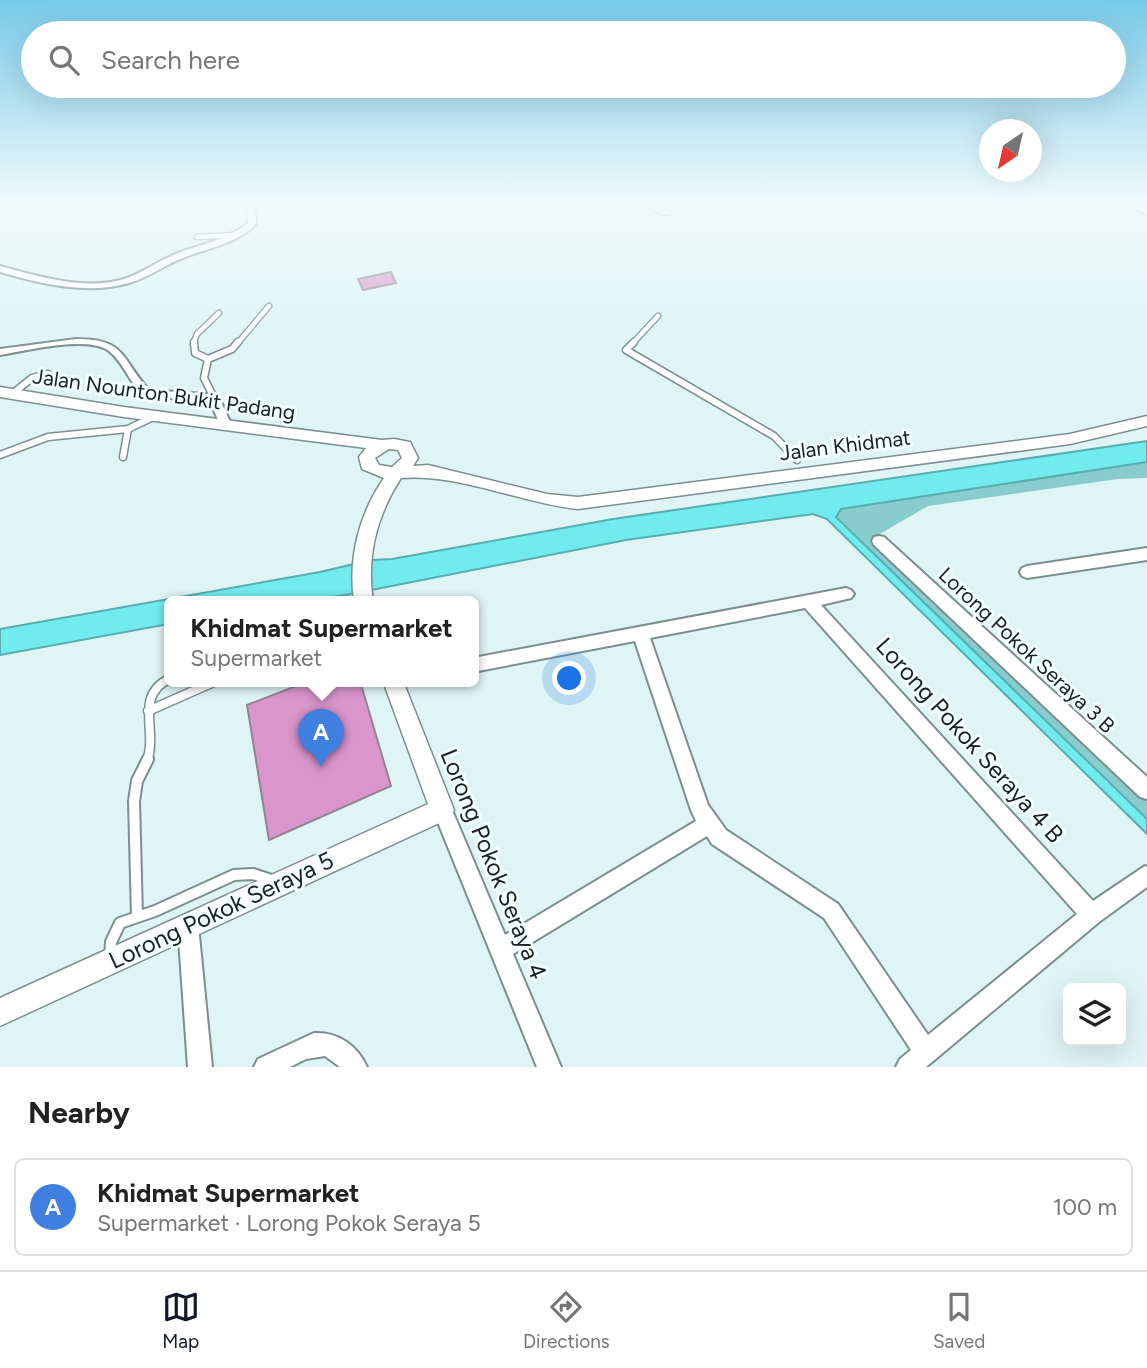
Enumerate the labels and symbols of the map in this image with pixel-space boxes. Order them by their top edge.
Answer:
north arrow [979,119,1042,182]
street label: Jalan Nounton Bukit Padang [31,363,297,425]
street label: Jalan Khidmat [778,425,912,465]
street label: Lorong Pokok Seraya 3 B [934,562,1120,738]
street label: Lorong Pokok Seraya 4 B [870,631,1070,849]
your location [552,661,586,695]
pin: A [298,709,344,767]
street label: Lorong Pokok Seraya 4 [435,745,554,983]
street label: Lorong Pokok Seraya 5 [104,845,338,975]

